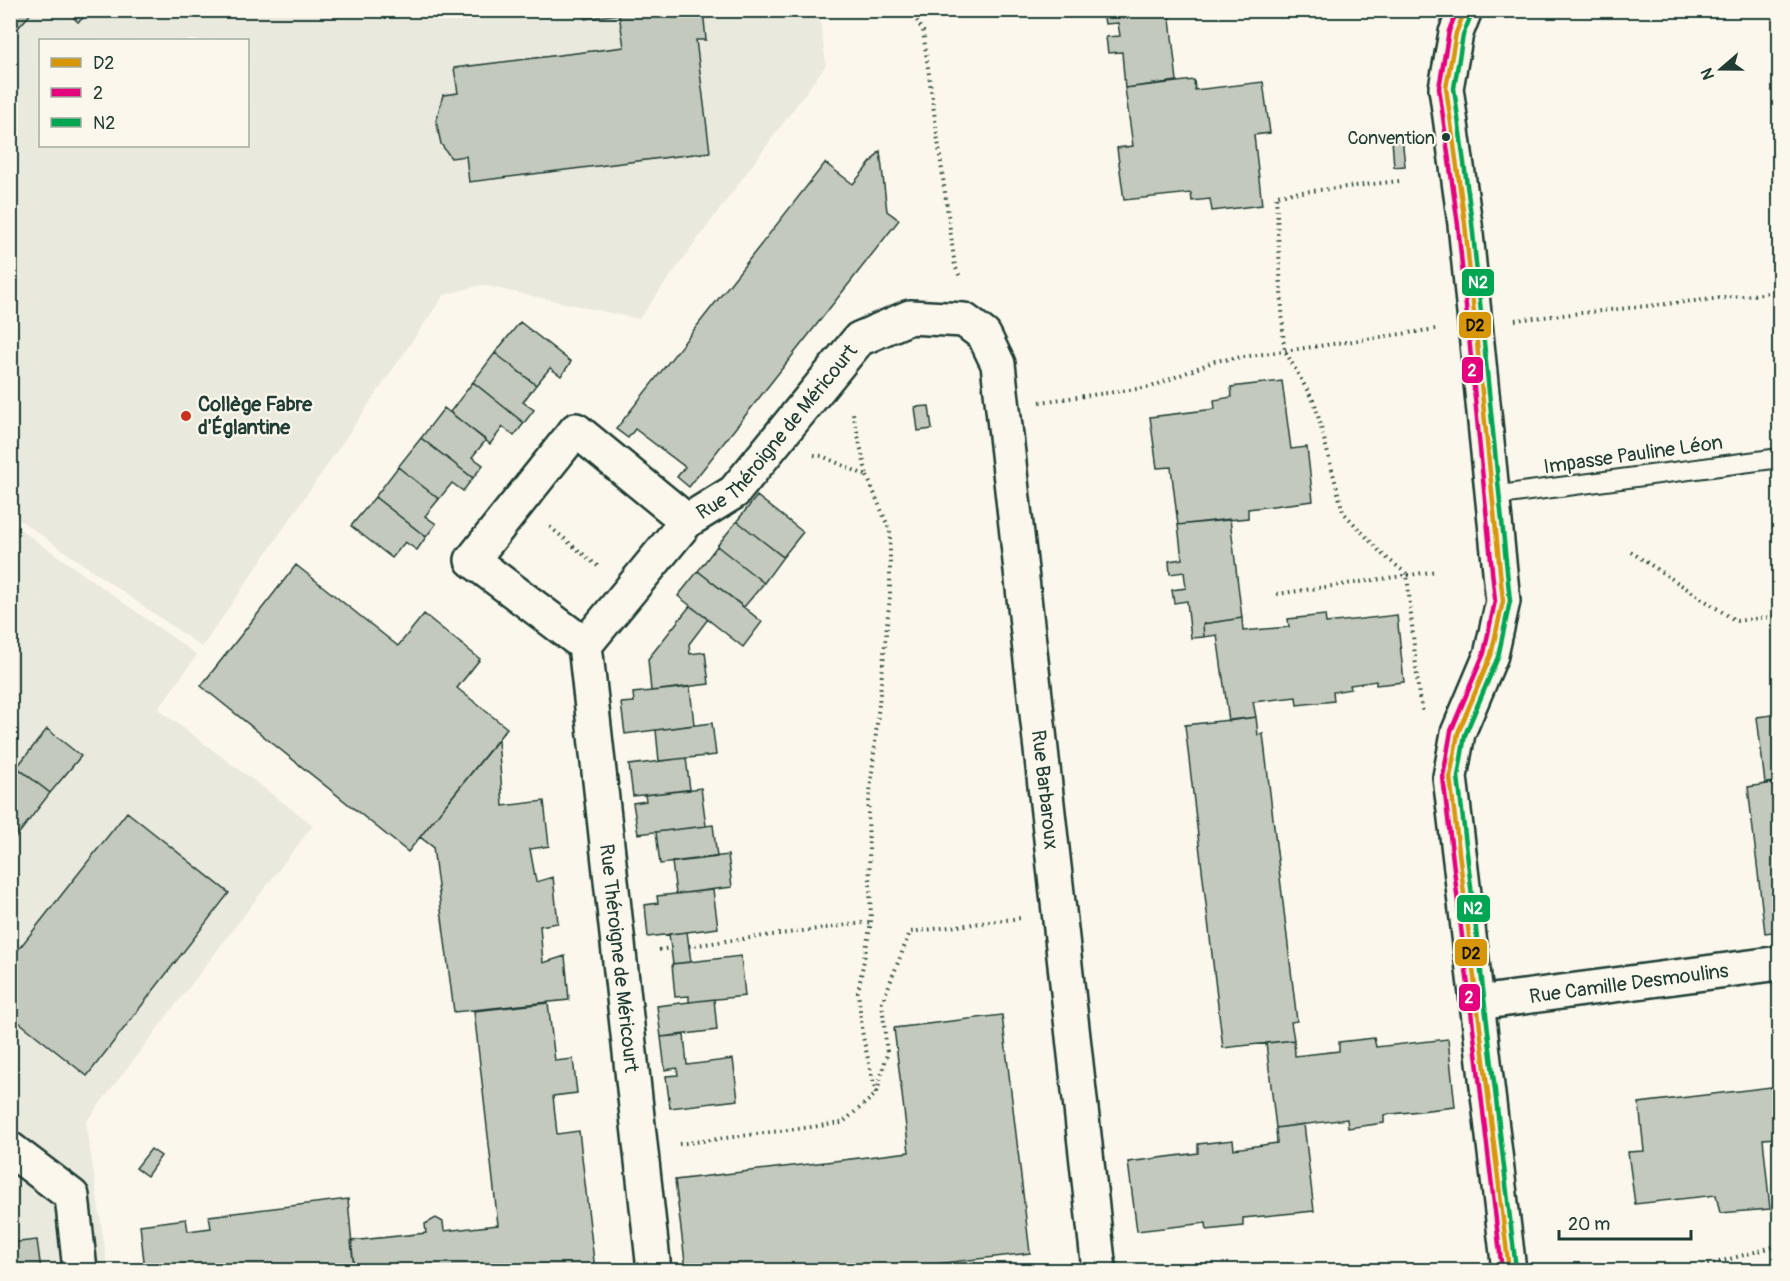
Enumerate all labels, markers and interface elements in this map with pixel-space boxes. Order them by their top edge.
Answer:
legend [39,39,249,147]
north arrow [1691,39,1751,99]
text: D2 [93,52,114,75]
text: N [1697,65,1719,82]
text: 2 [93,82,103,105]
text: N2 [93,112,115,135]
place label: Convention [1347,127,1435,150]
marker: Convention [1440,131,1452,143]
line badge: N2 [1461,268,1495,297]
text: N2 [1468,273,1488,293]
line badge: D2 [1458,311,1492,339]
text: D2 [1466,316,1485,336]
street label: Rue Théroigne de Méricourt [692,338,863,525]
line badge: 2 [1461,356,1484,384]
text: 2 [1468,361,1477,381]
place label: Collège Fabre d'Églantine [198,392,313,440]
marker: Collège Fabre d'Églantine [179,409,193,423]
street label: Impasse Pauline Léon [1542,430,1724,479]
street label: Rue Barbaroux [1026,729,1064,851]
street label: Rue Théroigne de Méricourt [594,843,644,1075]
line badge: N2 [1456,894,1491,923]
text: N2 [1463,899,1483,919]
line badge: D2 [1454,938,1488,967]
text: D2 [1462,944,1481,964]
street label: Rue Camille Desmoulins [1528,958,1730,1009]
line badge: 2 [1458,983,1481,1012]
text: 2 [1465,988,1474,1008]
scale bar [1559,1203,1691,1241]
text: 20 m [1568,1213,1610,1236]

